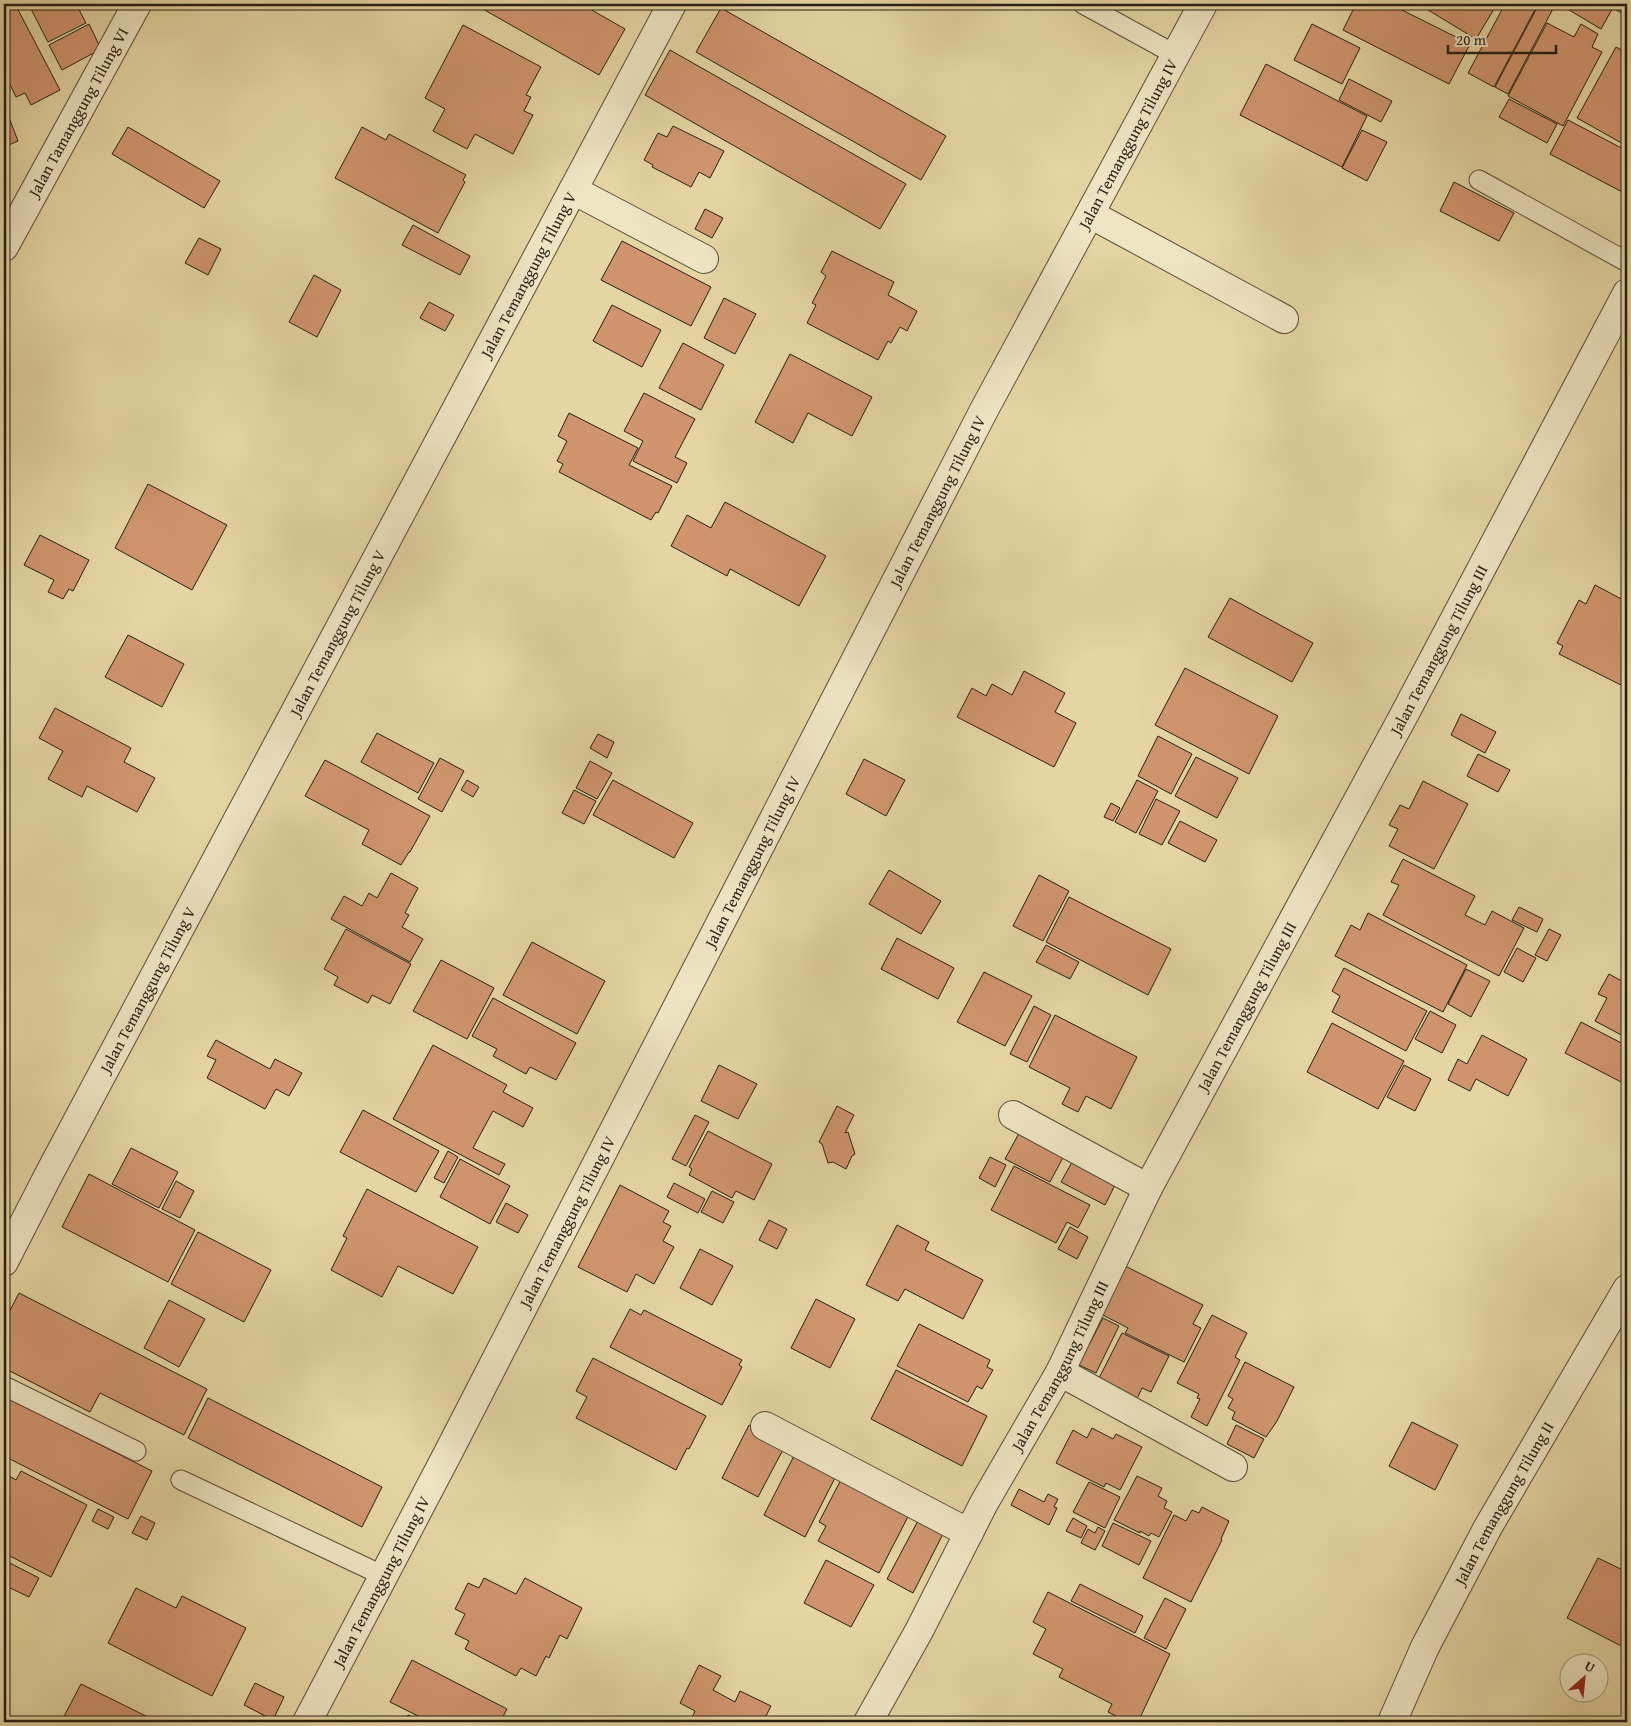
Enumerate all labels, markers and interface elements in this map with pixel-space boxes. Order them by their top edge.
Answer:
scale bar [1448,22,1556,54]
street label: Jalan Tamanggung Tilung VI [21,23,134,203]
text: 20 m [1456,29,1487,50]
street label: Jalan Temanggung Tilung IV [1071,54,1184,235]
street label: Jalan Temanggung Tilung V [473,187,582,364]
street label: Jalan Temanggung Tilung IV [882,411,992,593]
street label: Jalan Temanggung Tilung V [282,545,392,722]
street label: Jalan Temanggung Tilung III [1383,560,1493,741]
street label: Jalan Temanggung Tilung IV [697,771,806,953]
street label: Jalan Temanggung Tilung V [92,901,202,1079]
street label: Jalan Temanggung Tilung III [1190,917,1302,1097]
street label: Jalan Temanggung Tilung IV [512,1131,621,1313]
street label: Jalan Temanggung Tilung III [1004,1276,1114,1457]
street label: Jalan Temanggung Tilung II [1447,1416,1559,1591]
street label: Jalan Temanggung Tilung IV [325,1491,436,1673]
north arrow [1558,1654,1608,1704]
text: U [1581,1655,1599,1678]

